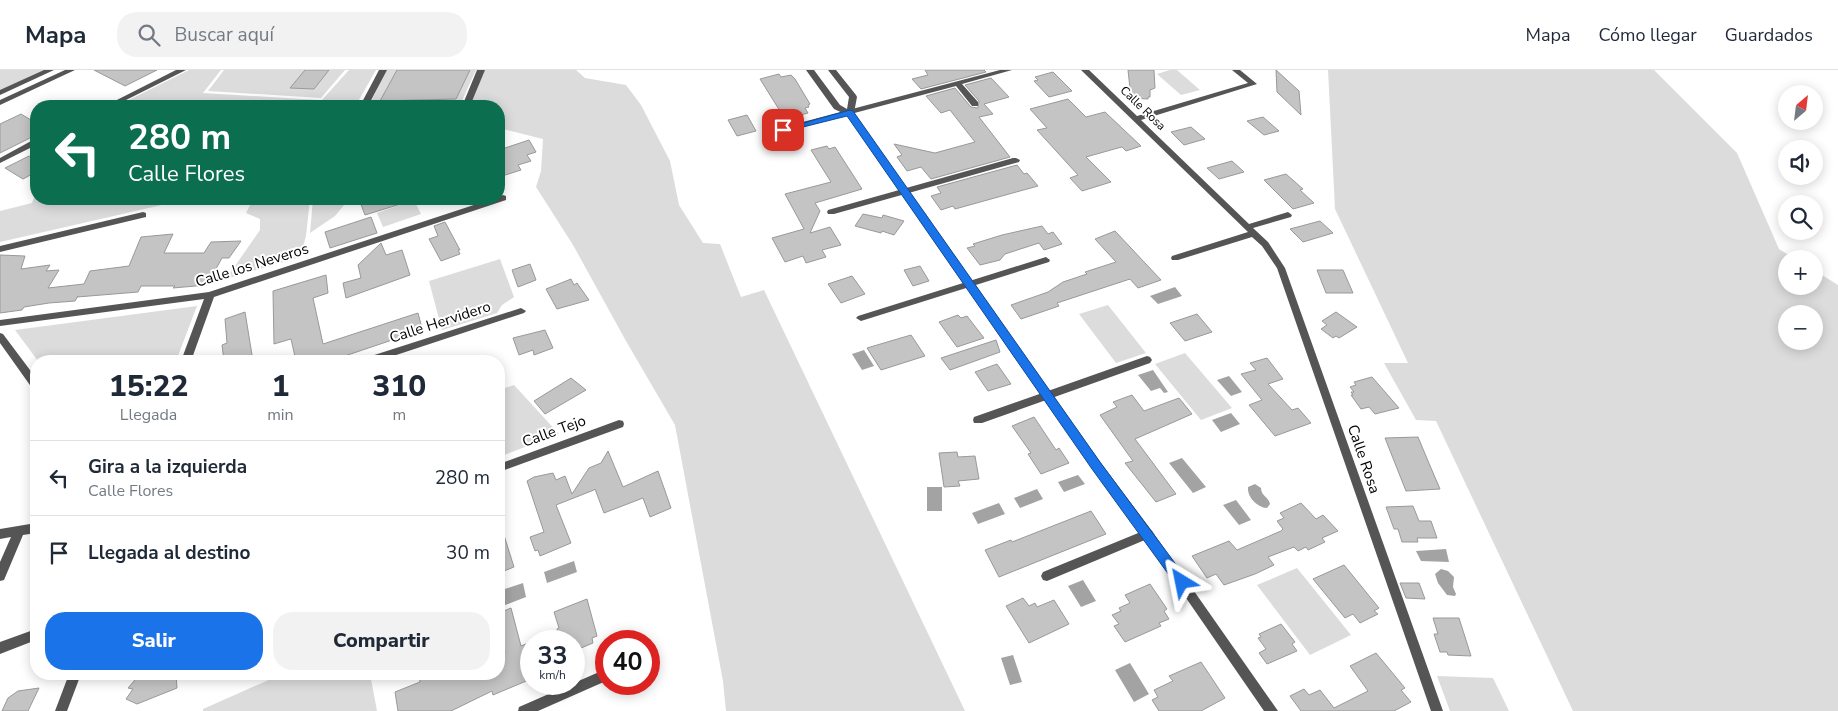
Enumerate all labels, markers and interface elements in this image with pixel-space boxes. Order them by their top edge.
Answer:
search box [117,12,467,57]
text: Mapa [25,19,87,51]
icon: search [135,21,163,49]
text: Buscar aquí [175,22,274,48]
text: Mapa [1526,23,1571,47]
text: Cómo llegar [1599,23,1697,47]
text: Guardados [1725,23,1813,47]
street label: Calle Rosa [1117,82,1169,134]
north arrow [1778,85,1822,130]
map controls [1778,85,1823,350]
pin [762,109,804,151]
text: 280 m [128,114,231,161]
icon: arrive [769,116,797,144]
icon: left [45,120,110,185]
button: sound [1778,140,1823,185]
text: Calle Flores [128,159,245,189]
button: search [1778,195,1823,240]
street label: Calle los Neveros [193,238,311,292]
button: + [1778,250,1823,295]
street label: Calle Hervidero [387,296,493,348]
button: − [1778,305,1823,350]
text: 15:22 [109,366,188,407]
text: 1 [271,366,289,407]
text: 310 [372,366,426,407]
text: Llegada [120,404,177,426]
text: min [267,404,294,426]
text: m [392,404,406,426]
street label: Calle Tejo [519,410,589,452]
street label: Calle Rosa [1343,422,1385,496]
text: Gira a la izquierda [88,454,247,480]
icon: left [45,464,73,492]
text: 280 m [435,465,490,491]
text: Calle Flores [88,480,173,502]
icon: arrive [45,539,73,567]
text: Llegada al destino [88,540,250,566]
text: 30 m [446,540,490,566]
position arrow [1155,555,1207,607]
button: Salir [45,612,263,670]
button: Compartir [273,612,490,670]
speed limit sign: 40 [595,630,660,695]
text: 33 [537,639,568,673]
text: km/h [539,667,566,683]

